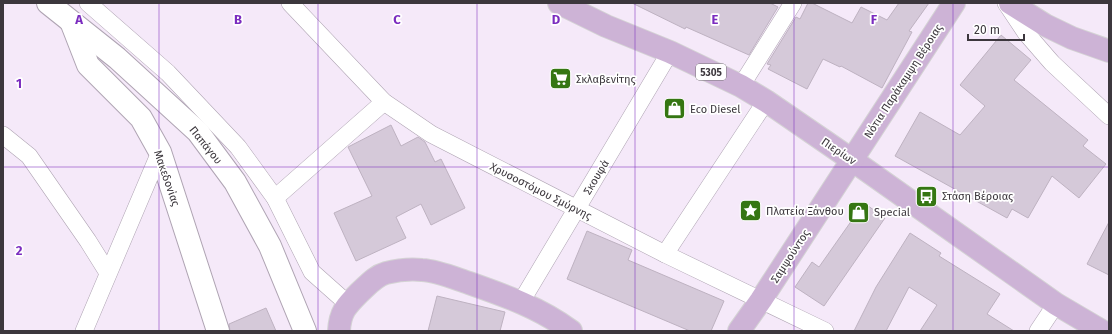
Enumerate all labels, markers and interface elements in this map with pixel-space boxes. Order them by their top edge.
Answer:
text: A [74,12,83,27]
text: B [234,12,242,27]
text: C [393,12,401,27]
text: D [552,12,561,27]
text: E [712,12,719,27]
text: F [871,12,878,27]
scale bar [968,16,1024,42]
street label: Νότια Παράκαμψη Βέροιας [862,22,945,141]
text: 20 m [974,23,1000,37]
road number: 5305 [696,64,726,80]
supermarket icon: Σκλαβενίτης [547,66,573,92]
place label: Σκλαβενίτης [576,73,636,86]
text: 1 [16,76,22,91]
shop icon: Eco Diesel [662,96,688,122]
place label: Eco Diesel [690,103,741,116]
street label: Παπάγου [186,124,225,167]
street label: Πιερίων [819,135,859,168]
street label: Μακεδονίας [151,148,182,208]
street label: Σκουφά [581,157,612,197]
street label: Χρυσοστόμου Σμύρνης [488,160,594,223]
bus stop icon: Στάση Βέροιας [913,183,939,209]
place label: Στάση Βέροιας [942,190,1013,203]
place icon: Πλατεία Ξάνθου [738,198,764,224]
shop icon: Special [846,199,872,225]
place label: Πλατεία Ξάνθου [766,205,844,218]
place label: Special [874,206,910,219]
street label: Σαμψούντος [768,227,812,285]
text: 2 [16,243,23,258]

